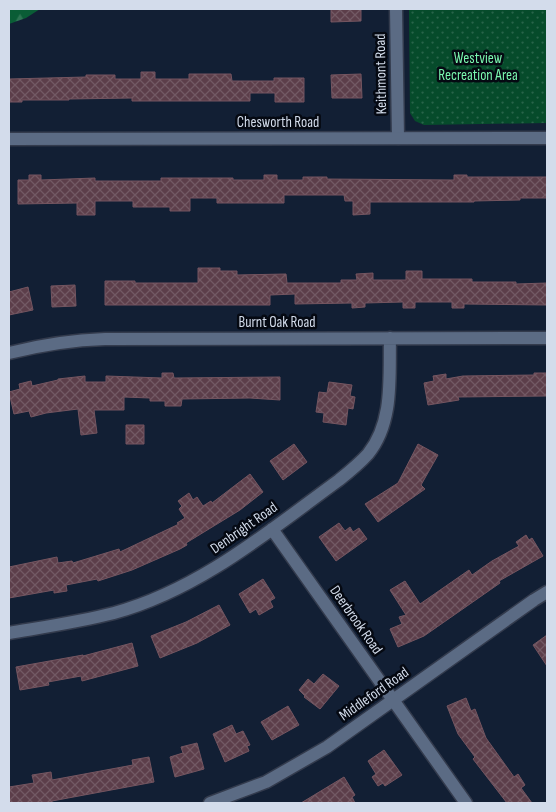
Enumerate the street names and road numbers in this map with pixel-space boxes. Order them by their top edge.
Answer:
street label: Keithmont Road [371,34,391,114]
street label: Chesworth Road [237,113,319,132]
street label: Burnt Oak Road [239,313,315,332]
street label: Denbright Road [207,498,281,558]
street label: Deerbrook Road [325,582,387,658]
street label: Middleford Road [335,663,413,725]

